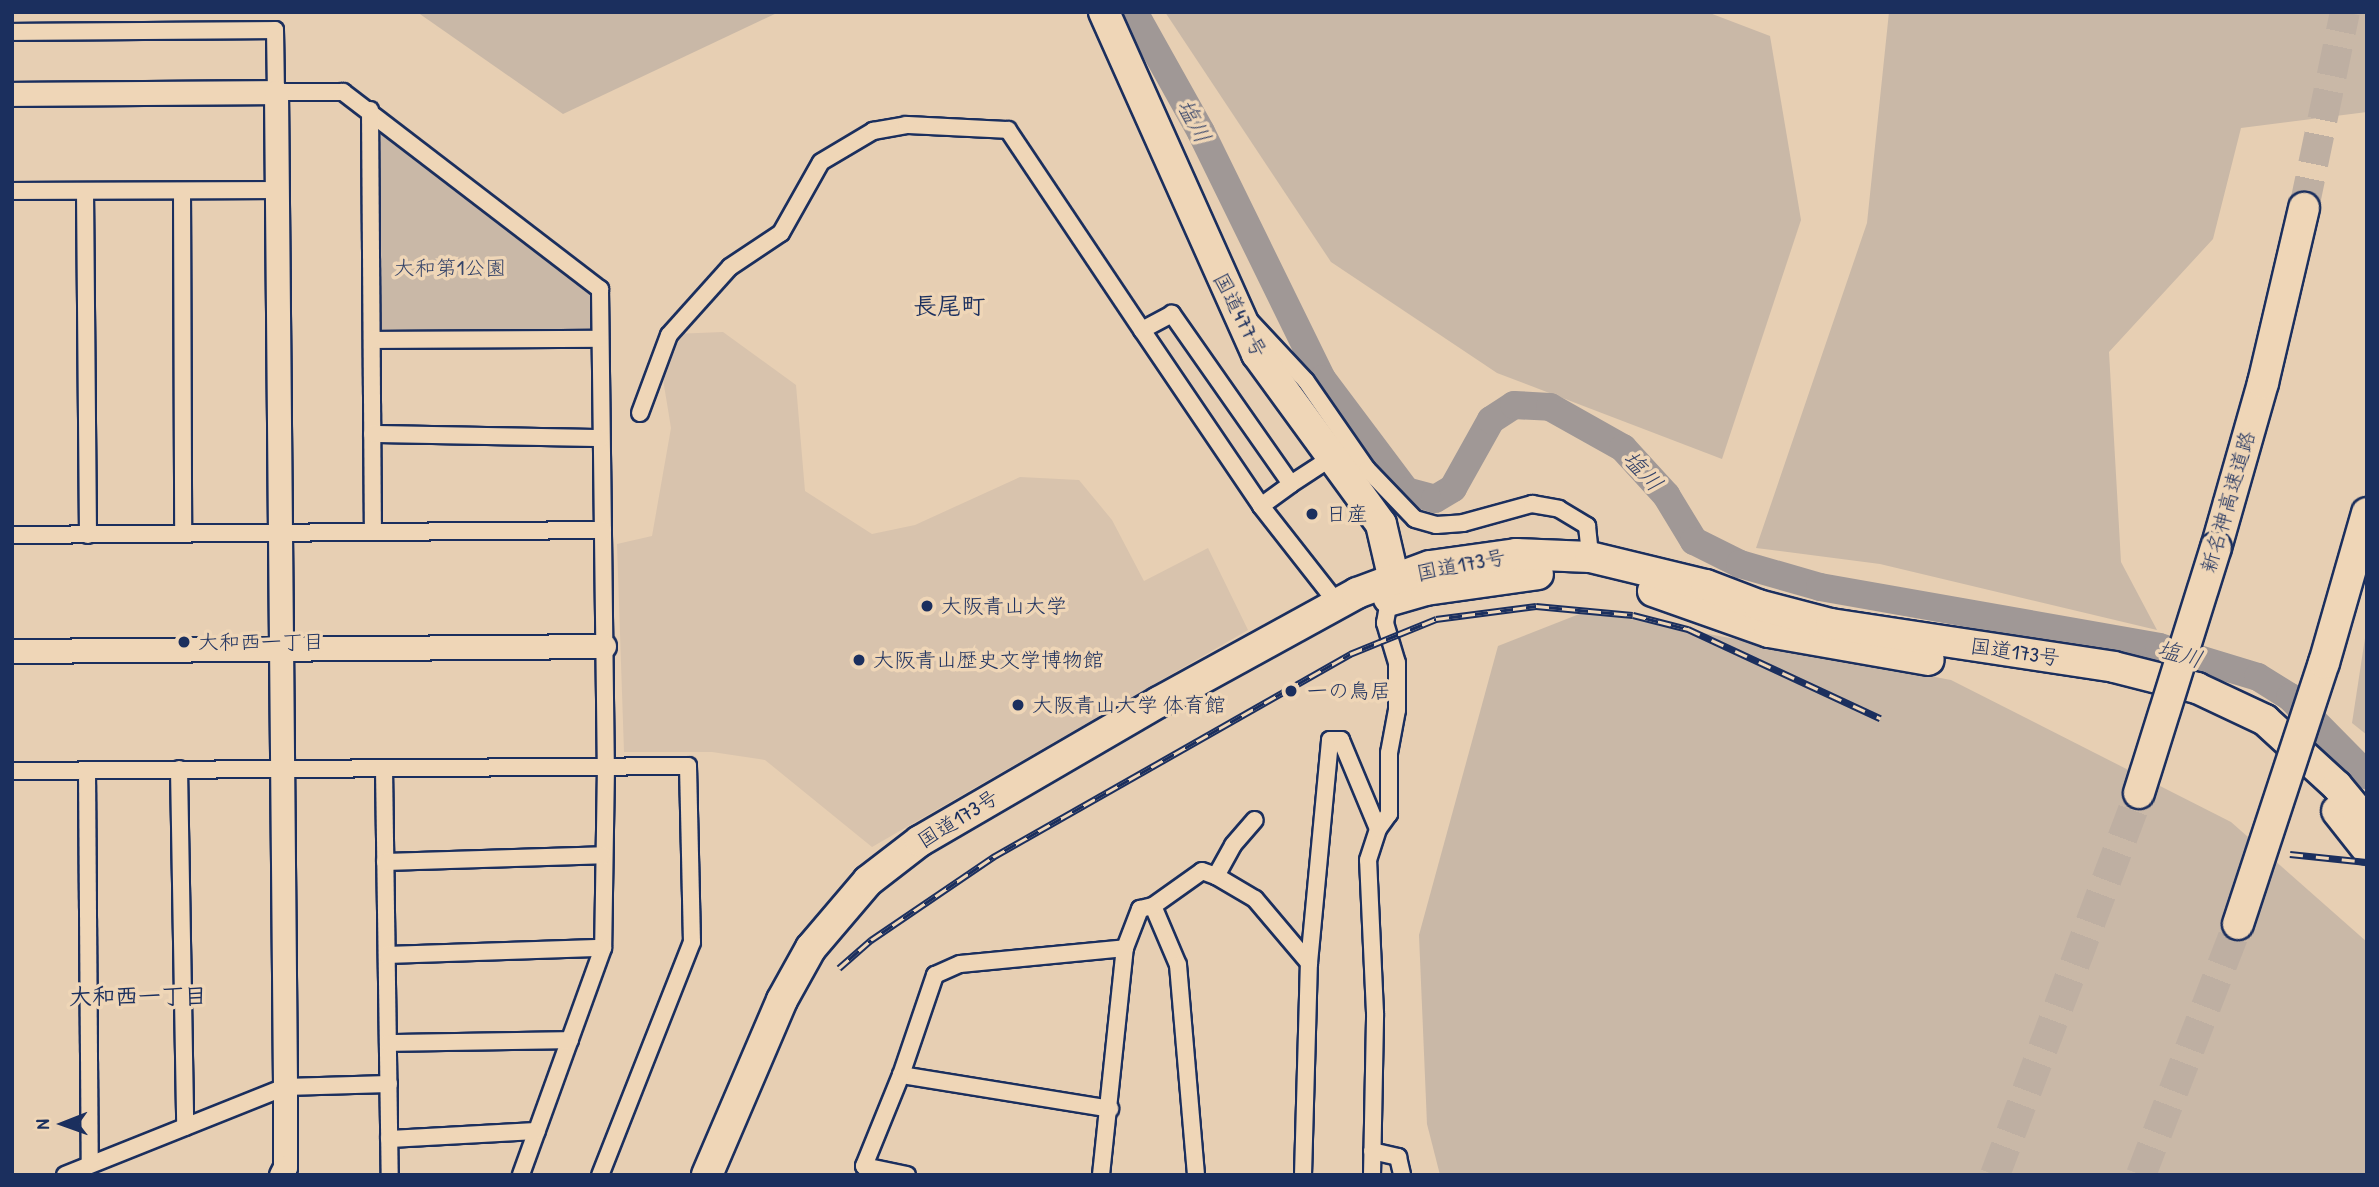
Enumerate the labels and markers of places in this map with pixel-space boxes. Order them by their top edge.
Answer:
place label: 日産 [1326,501,1368,527]
marker: 日産 [1304,506,1320,522]
place label: 大阪青山大学 [941,593,1067,619]
marker: 大阪青山大学 [919,598,935,614]
place label: 大和西一丁目 [198,629,324,655]
marker: 大和西一丁目 [176,634,192,650]
place label: 大阪青山歴史文学博物館 [873,647,1104,673]
marker: 大阪青山歴史文学博物館 [851,652,867,668]
place label: 一の鳥居 [1307,678,1391,704]
marker: 一の鳥居 [1281,681,1301,701]
place label: 大阪青山大学 体育館 [1032,692,1226,718]
marker: 大阪青山大学 体育館 [1010,697,1026,713]

